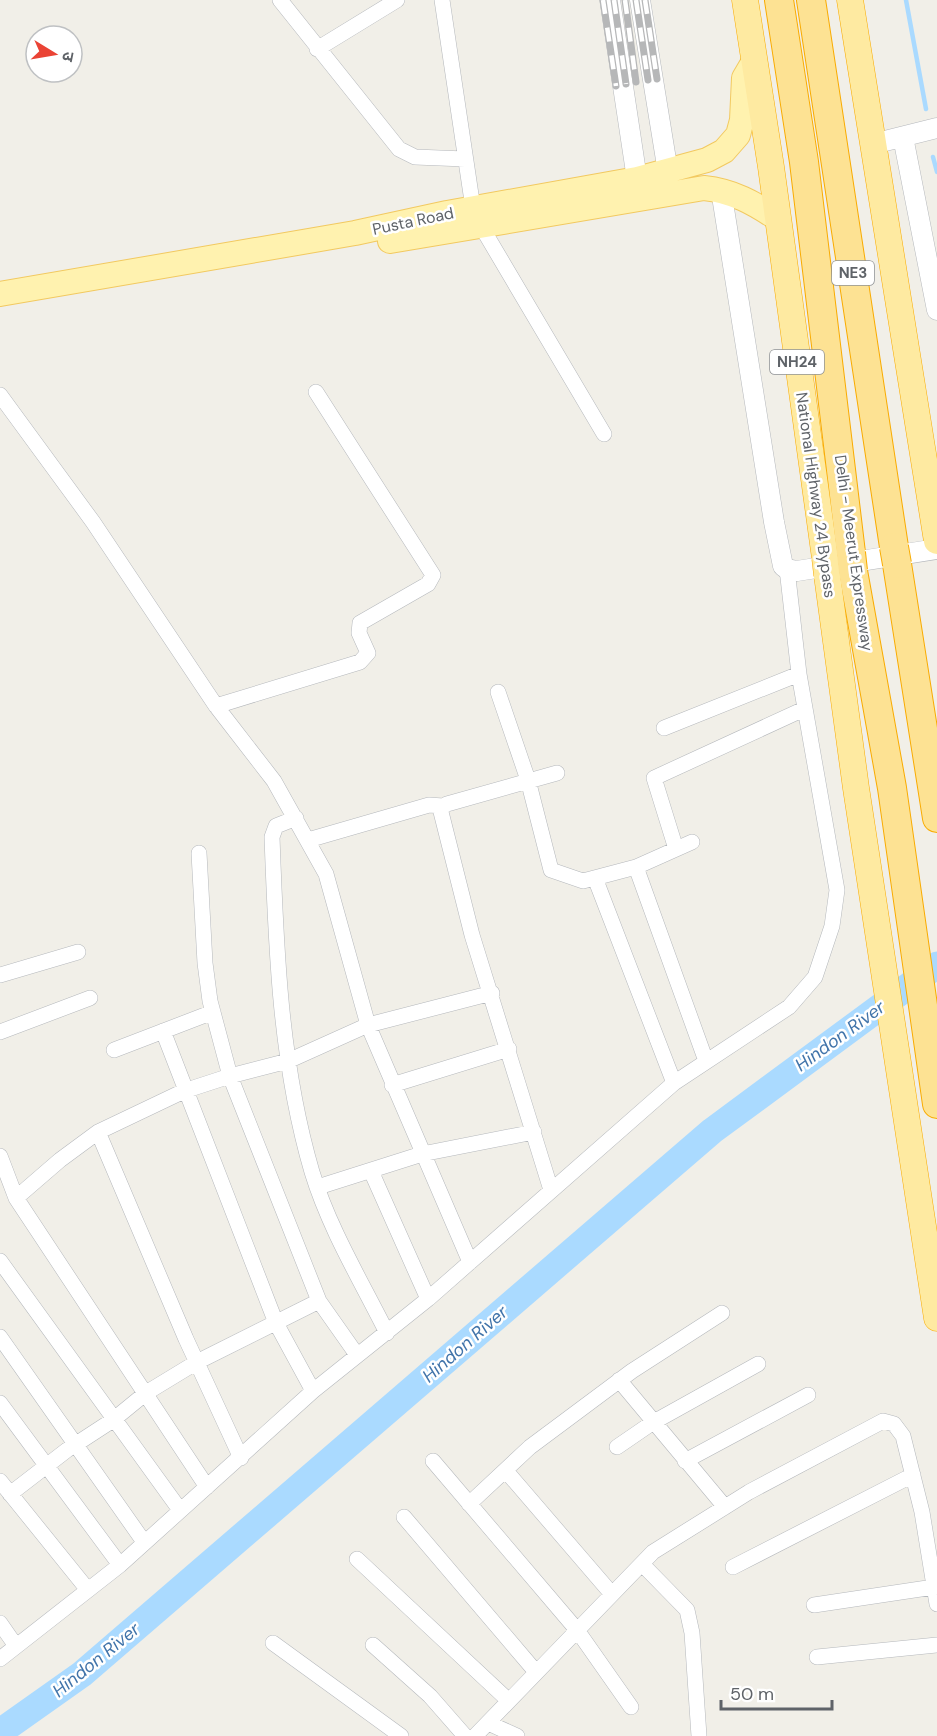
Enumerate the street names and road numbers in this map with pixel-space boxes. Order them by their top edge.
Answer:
street label: Pusta Road [370,202,456,240]
road number: NE3 [832,261,874,285]
road number: NH24 [770,350,824,374]
street label: National Highway 24 Bypass [791,391,841,599]
street label: Delhi - Meerut Expressway [830,454,878,653]

